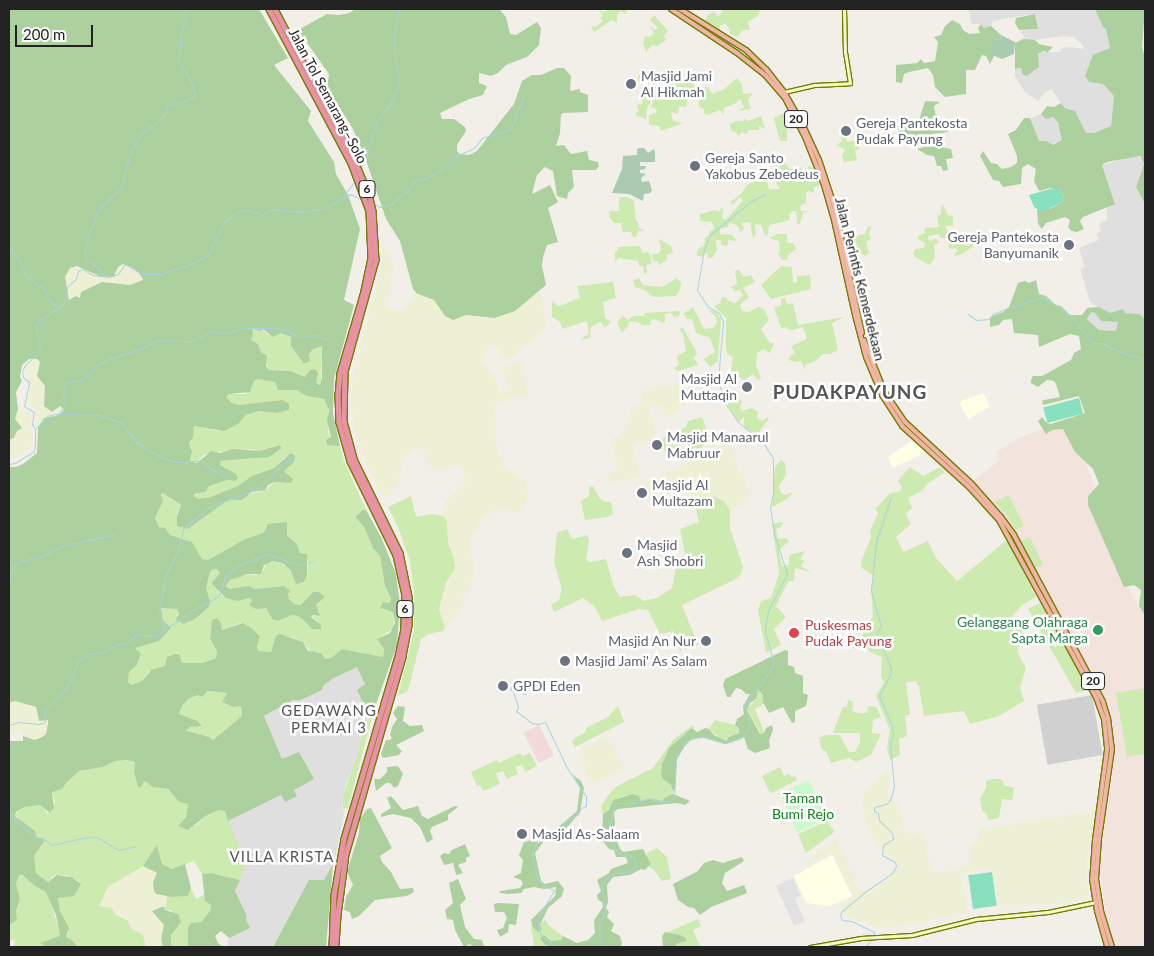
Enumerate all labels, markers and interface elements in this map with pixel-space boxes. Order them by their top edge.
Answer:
scale bar [18,15,95,47]
text: 200 m [23,25,65,43]
street label: Jalan Tol Semarang–Solo [285,25,371,167]
place label: Masjid Jami Al Hikmah [641,68,712,100]
marker: Masjid Jami Al Hikmah [625,78,637,90]
road number: 20 [784,110,808,128]
place label: Gereja Pantekosta Pudak Payung [856,115,968,148]
marker: Gereja Pantekosta Pudak Payung [840,125,852,137]
place label: Gereja Santo Yakobus Zebedeus [705,150,819,182]
marker: Gereja Santo Yakobus Zebedeus [689,160,701,172]
road number: 6 [358,180,376,198]
street label: Jalan Perintis Kemerdekaan [832,195,888,363]
place label: Gereja Pantekosta Banyumanik [947,229,1059,262]
marker: Gereja Pantekosta Banyumanik [1063,239,1075,251]
place label: Masjid Al Muttaqin [680,371,737,404]
marker: Masjid Al Muttaqin [741,381,753,393]
district label: PUDAKPAYUNG [771,381,929,403]
place label: Masjid Manaarul Mabruur [667,429,769,462]
marker: Masjid Manaarul Mabruur [651,439,663,451]
place label: Masjid Al Multazam [652,477,713,510]
marker: Masjid Al Multazam [636,487,648,499]
place label: Masjid Ash Shobri [637,537,703,570]
marker: Masjid Ash Shobri [621,547,633,559]
road number: 6 [396,600,414,618]
place label: Gelanggang Olahraga Sapta Marga [957,614,1088,646]
place label: Puskesmas Pudak Payung [805,617,892,650]
marker: Gelanggang Olahraga Sapta Marga [1092,624,1104,636]
marker: Puskesmas Pudak Payung [787,626,801,640]
place label: Masjid An Nur [608,633,696,649]
marker: Masjid An Nur [700,635,712,647]
place label: Masjid Jami' As Salam [575,653,708,669]
marker: Masjid Jami' As Salam [559,655,571,667]
road number: 20 [1080,671,1106,690]
place label: GPDI Eden [513,678,581,694]
marker: GPDI Eden [497,680,509,692]
district label: GEDAWANG PERMAI 3 [280,701,378,736]
park label: Taman Bumi Rejo [772,790,834,822]
place label: Masjid As-Salaam [532,826,640,842]
marker: Masjid As-Salaam [516,828,528,840]
district label: VILLA KRISTA [228,848,336,866]

